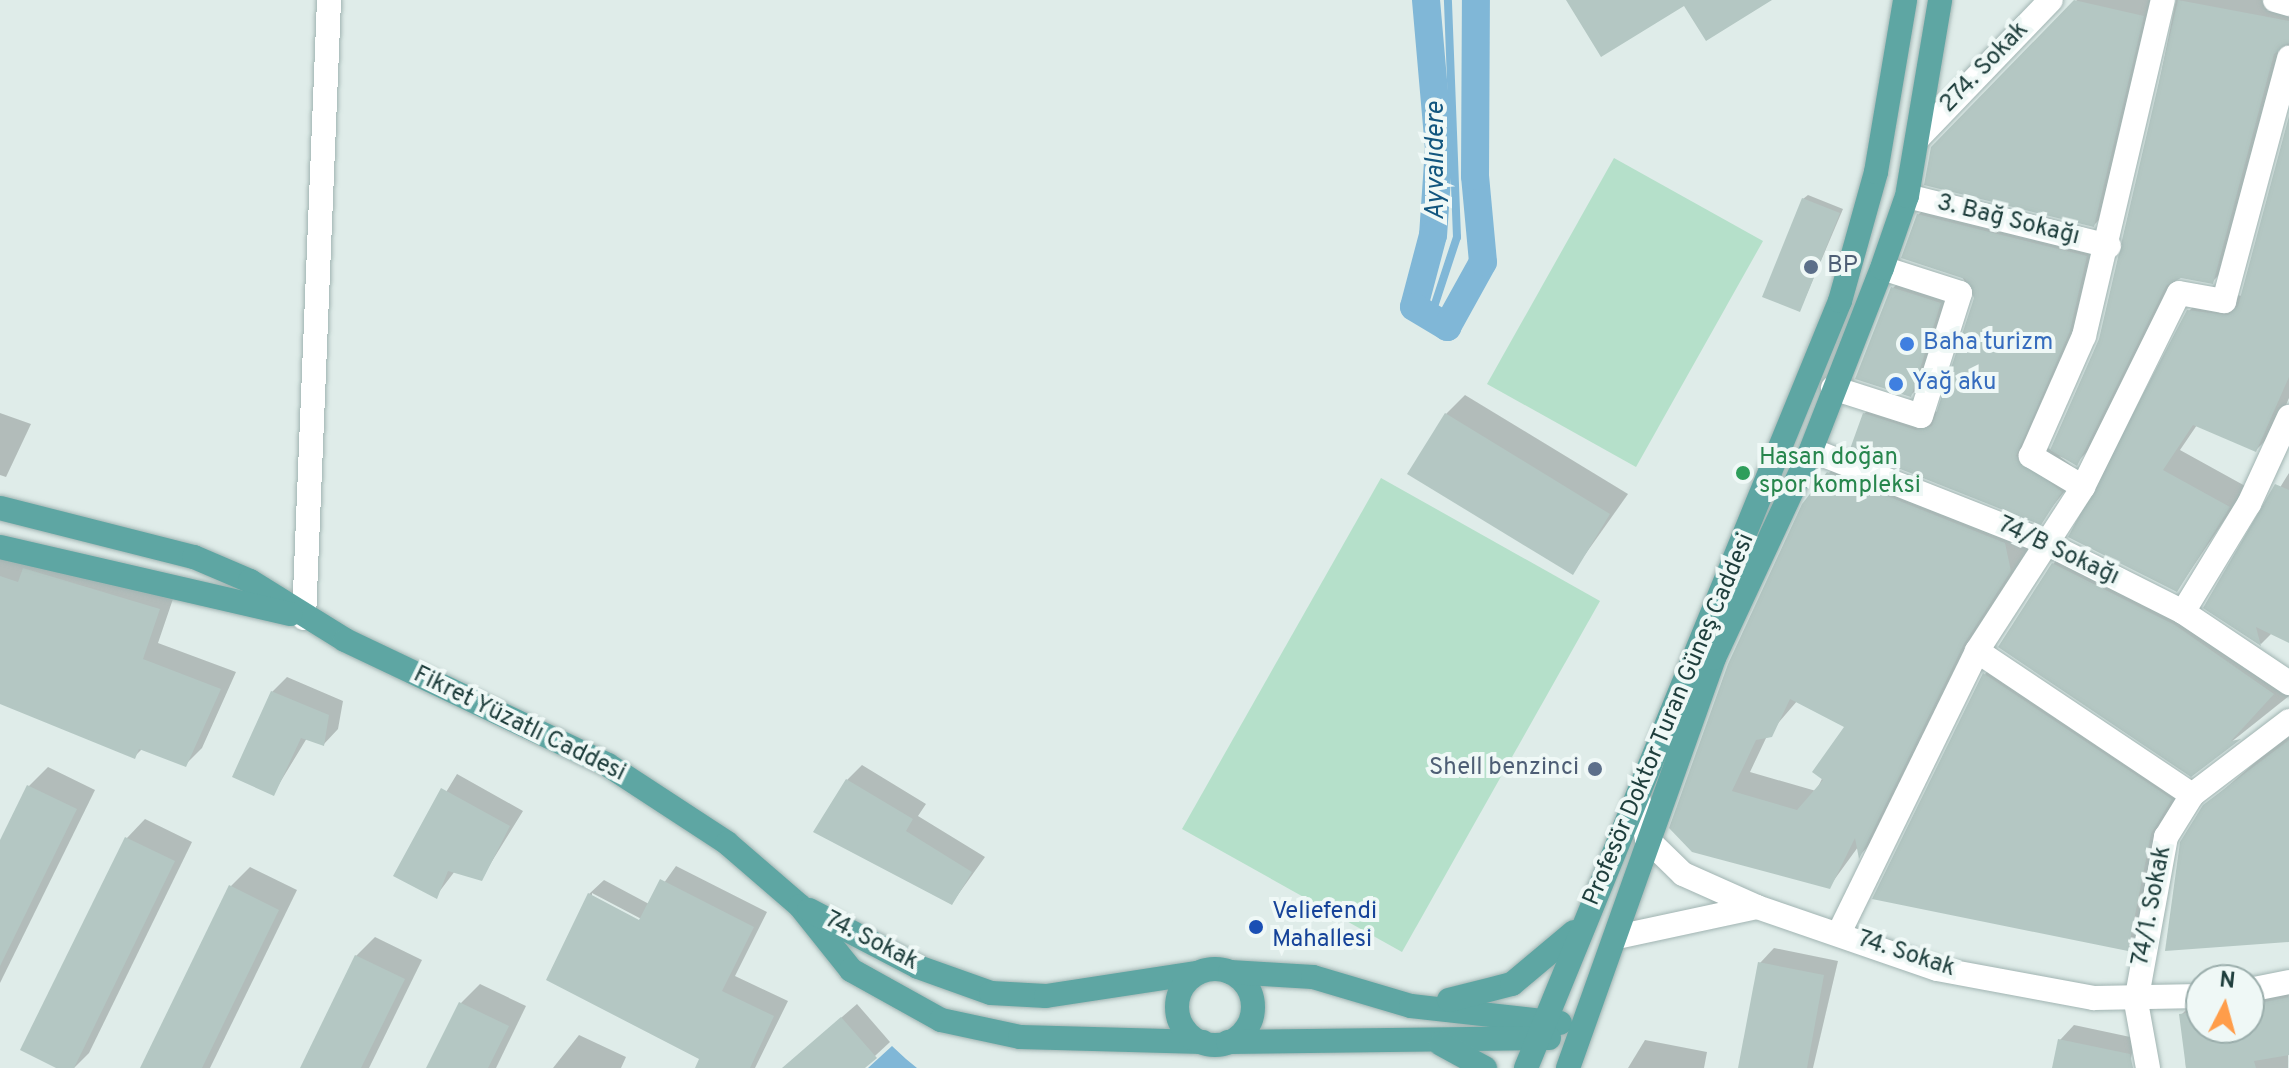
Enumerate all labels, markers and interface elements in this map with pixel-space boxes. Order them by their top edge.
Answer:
street label: 274. Sokak [1935,17,2035,119]
water label: Ayvalıdere [1421,102,1453,220]
street label: 3. Bağ Sokağı [1934,189,2082,253]
place label: BP [1827,253,1858,281]
marker: BP [1802,258,1820,276]
place label: Baha turizm [1923,330,2053,358]
marker: Baha turizm [1898,335,1916,353]
place label: Yağ aku [1912,370,1997,398]
marker: Yağ aku [1887,375,1905,393]
place label: Hasan doğan spor kompleksi [1759,445,1921,501]
marker: Hasan doğan spor kompleksi [1734,464,1752,482]
street label: 74/B Sokağı [1993,511,2123,593]
street label: Profesör Doktor Turan Güneş Caddesi [1578,529,1762,911]
street label: Fikret Yüzatlı Caddesi [408,661,630,789]
place label: Shell benzinci [1429,755,1579,783]
marker: Shell benzinci [1586,760,1604,778]
street label: 74/1. Sokak [2127,844,2179,968]
place label: Veliefendi Mahallesi [1272,899,1377,955]
street label: 74. Sokak [820,906,922,978]
marker: Veliefendi Mahallesi [1247,918,1265,936]
street label: 74. Sokak [1854,926,1958,984]
north arrow [2185,964,2265,1044]
text: N [2218,967,2237,996]

